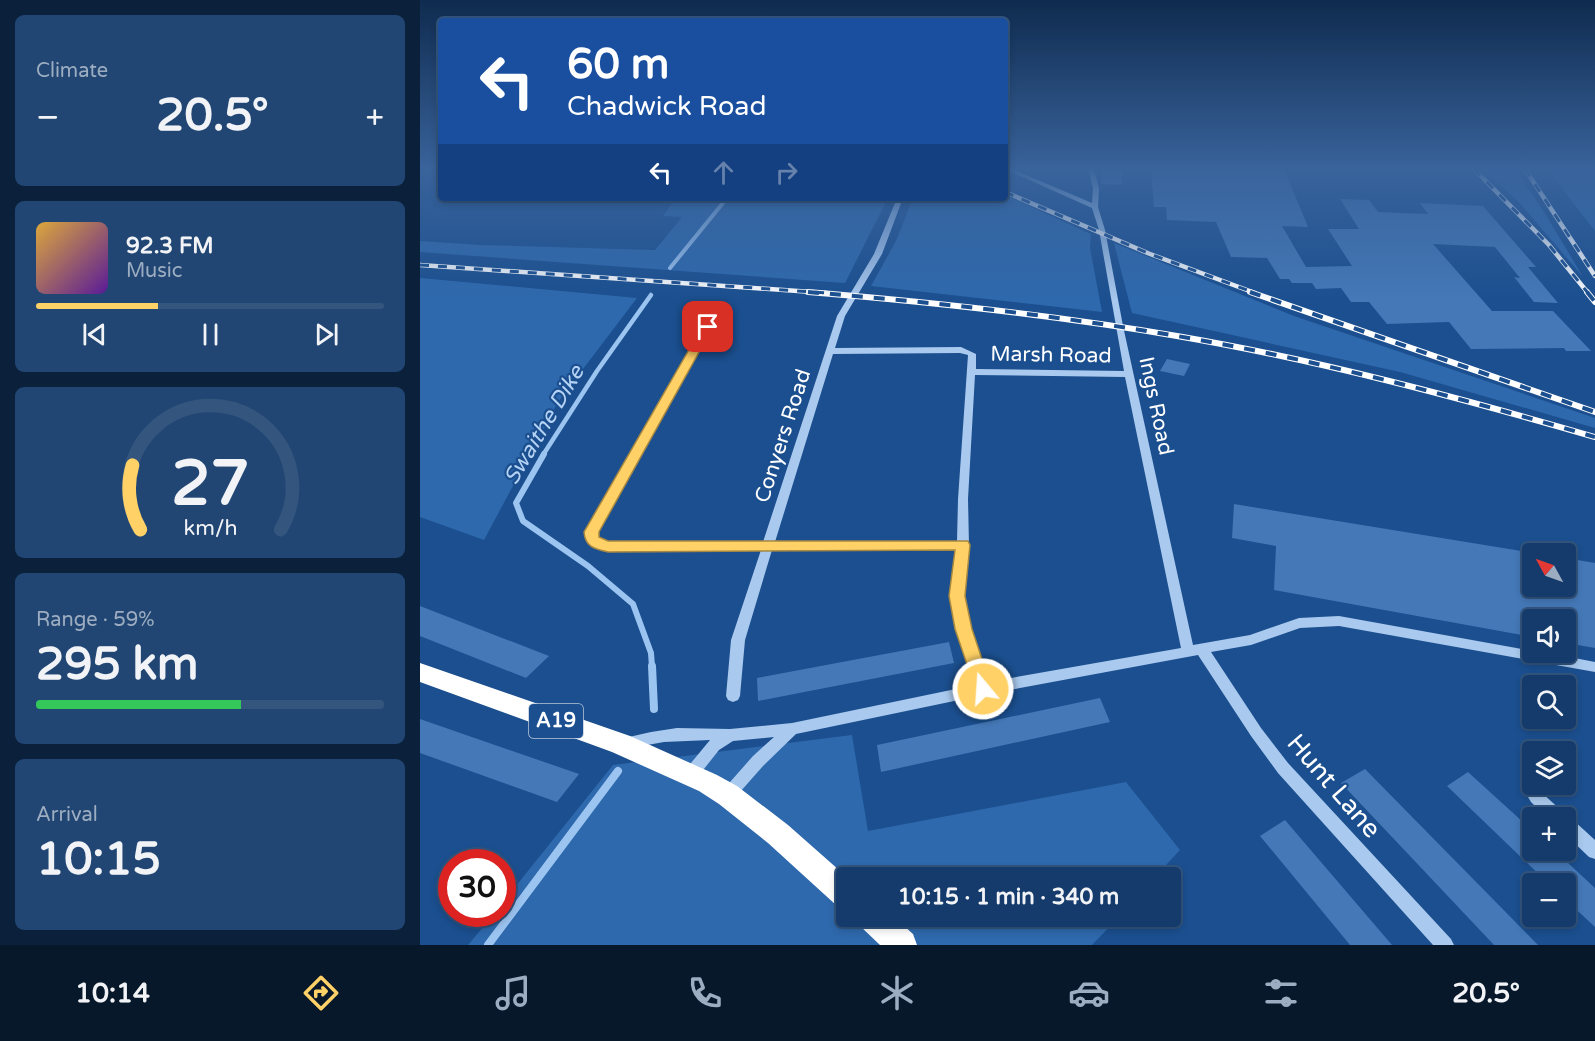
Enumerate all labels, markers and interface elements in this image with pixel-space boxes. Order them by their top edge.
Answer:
text: 60 m [567,39,669,90]
icon: left [468,42,546,120]
text: Climate [36,59,108,83]
text: 20.5° [156,89,269,143]
text: Chadwick Road [567,90,767,123]
text: − [36,98,60,137]
text: + [365,98,384,137]
icon: left [644,156,677,189]
icon: ahead [707,156,740,189]
icon: right [770,156,803,189]
text: 92.3 FM [126,233,214,259]
text: Music [126,259,182,283]
pin [682,301,733,352]
icon: arrive [691,310,724,343]
icon: previous [78,318,111,351]
icon: pause [194,318,227,351]
icon: next [310,318,343,351]
street label: Marsh Road [990,341,1112,369]
street label: Ings Road [1133,354,1179,458]
water label: Swaithe Dike [498,360,590,489]
street label: Conyers Road [750,366,816,506]
text: 27 [171,447,249,522]
text: km/h [183,515,237,541]
north arrow [1522,543,1576,597]
map controls [1522,543,1576,927]
text: Range · 59% [36,608,155,632]
button: sound [1522,609,1576,663]
text: 295 km [36,638,198,692]
position arrow [951,657,1015,721]
button: search [1522,675,1576,729]
road number: A19 [529,704,583,738]
street label: Hunt Lane [1280,728,1388,844]
button: layers [1522,741,1576,795]
text: Arrival [36,803,98,827]
button: + [1522,807,1576,861]
text: 10:15 [36,833,161,887]
speed limit sign: 30 [438,849,516,927]
button: − [1522,873,1576,927]
text: 10:15 · 1 min · 340 m [898,884,1119,910]
icon: directions [300,972,342,1014]
icon: music [492,972,534,1014]
icon: phone [684,972,726,1014]
icon: climate [876,972,918,1014]
icon: car [1068,972,1110,1014]
icon: filters [1260,972,1302,1014]
text: 10:14 [75,977,150,1010]
text: 20.5° [1452,977,1520,1010]

